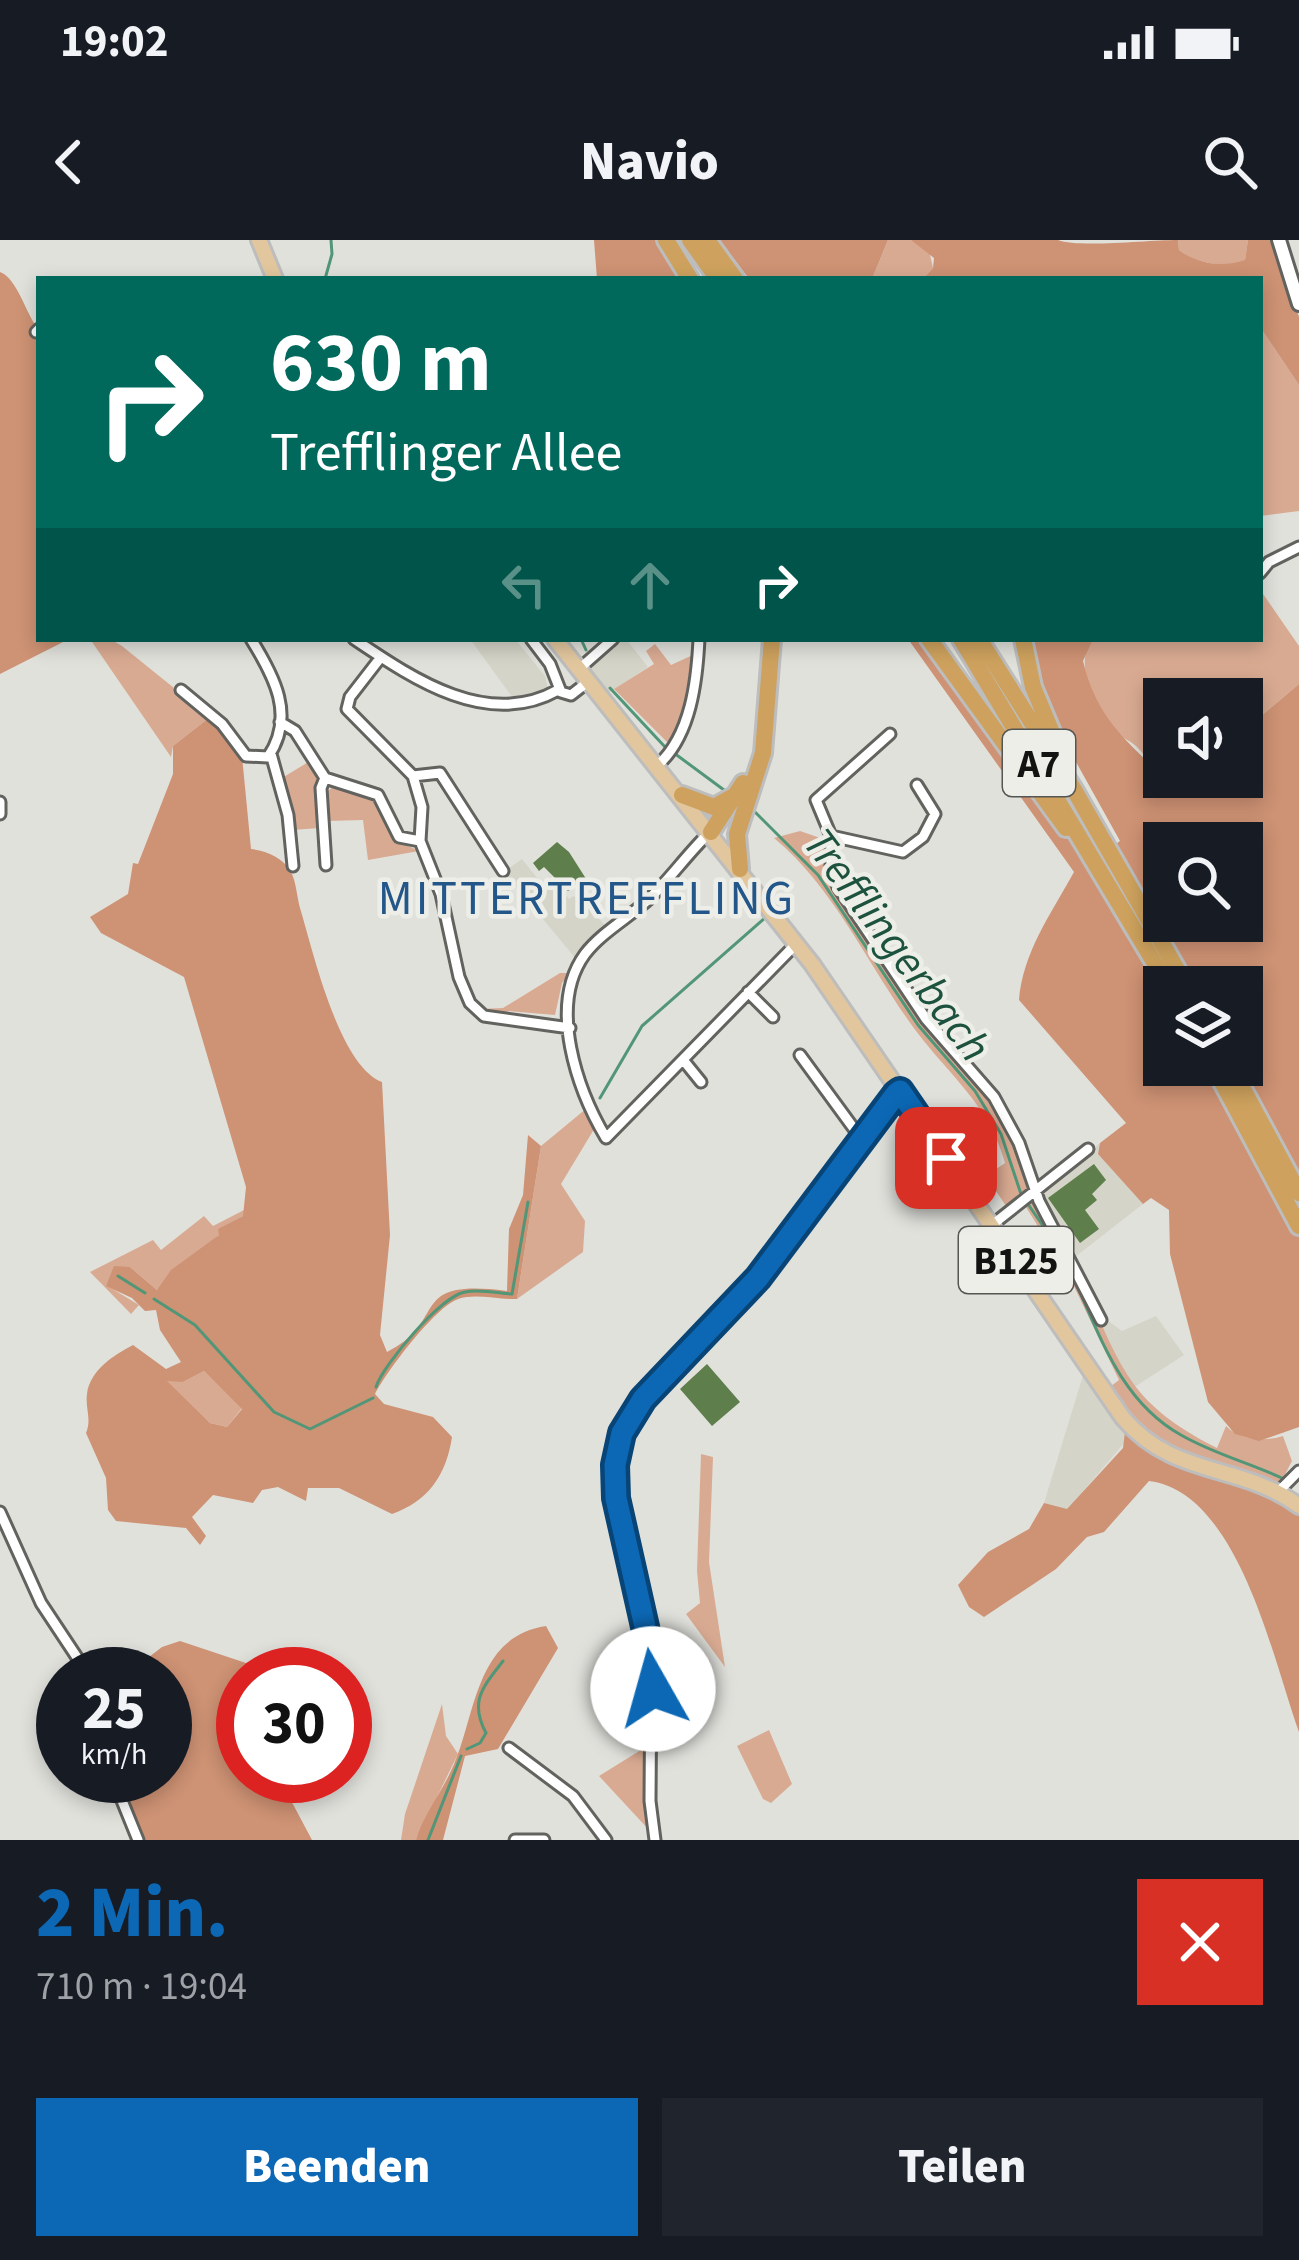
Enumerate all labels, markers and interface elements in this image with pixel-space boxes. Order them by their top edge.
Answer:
text: 19:02 [60,10,169,74]
text: Navio [580,124,719,201]
icon: back [36,129,102,195]
icon: search [1197,129,1263,195]
text: 630 m [270,304,492,424]
icon: right [72,324,228,480]
text: Trefflinger Allee [270,415,622,492]
icon: left [491,552,557,618]
icon: ahead [617,552,683,618]
icon: right [743,552,809,618]
map controls [1143,678,1263,1086]
button: sound [1143,678,1263,798]
road number: A7 [1003,730,1075,796]
water label: Trefflingerbach [787,815,1006,1076]
button: search [1143,822,1263,942]
district label: MITTERTREFFLING [378,865,796,933]
button: layers [1143,966,1263,1086]
pin [895,1107,997,1209]
icon: arrive [913,1125,979,1191]
road number: B125 [959,1227,1073,1293]
position arrow [590,1626,716,1752]
speed limit sign: 30 [216,1647,372,1803]
text: 25 [82,1667,146,1752]
text: km/h [81,1733,147,1776]
text: 2 Min. [36,1862,228,1965]
button: close [1137,1879,1263,2005]
text: 710 m · 19:04 [36,1959,247,2015]
button: Beenden [36,2098,638,2236]
button: Teilen [662,2098,1263,2236]

